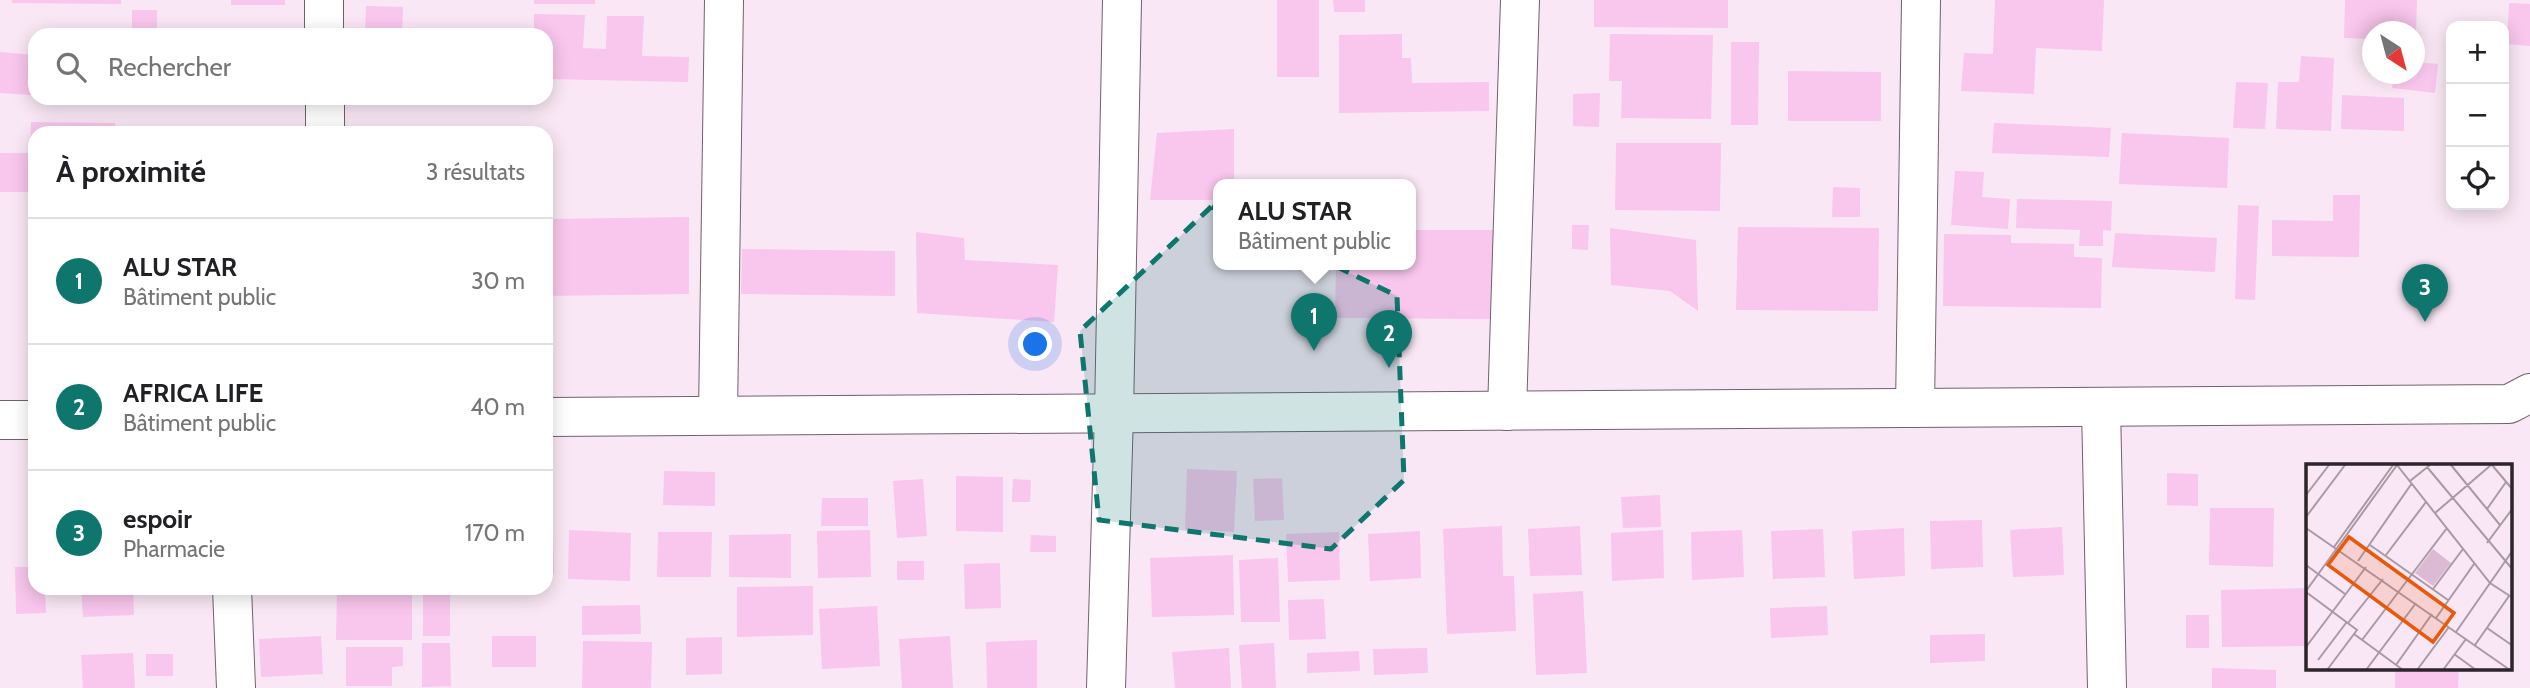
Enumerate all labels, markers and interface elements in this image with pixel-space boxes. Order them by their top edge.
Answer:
north arrow [2362,21,2425,84]
map controls [2446,21,2509,210]
button: + [2446,21,2509,84]
search box [28,28,553,105]
icon: search [52,48,90,86]
text: Rechercher [108,51,231,83]
button: − [2446,84,2509,147]
button: locate [2446,147,2509,210]
text: À proximité [56,153,206,190]
text: 3 résultats [426,158,525,186]
popup [1213,179,1416,270]
text: ALU STAR [1238,195,1352,227]
text: Bâtiment public [1238,227,1391,255]
text: ALU STAR [123,251,237,283]
pin: 3 [2402,264,2448,322]
text: 1 [75,267,83,295]
text: 30 m [471,267,525,295]
text: Bâtiment public [123,283,276,311]
pin: 1 [1291,293,1337,351]
pin: 2 [1366,310,1412,368]
your location [1018,327,1052,361]
text: AFRICA LIFE [123,377,263,409]
text: 2 [73,393,85,421]
text: 40 m [470,393,525,421]
text: Bâtiment public [123,409,276,437]
inset map [2306,464,2512,670]
text: espoir [123,503,192,535]
text: 3 [73,519,85,547]
text: 170 m [465,519,525,547]
text: Pharmacie [123,535,225,563]

